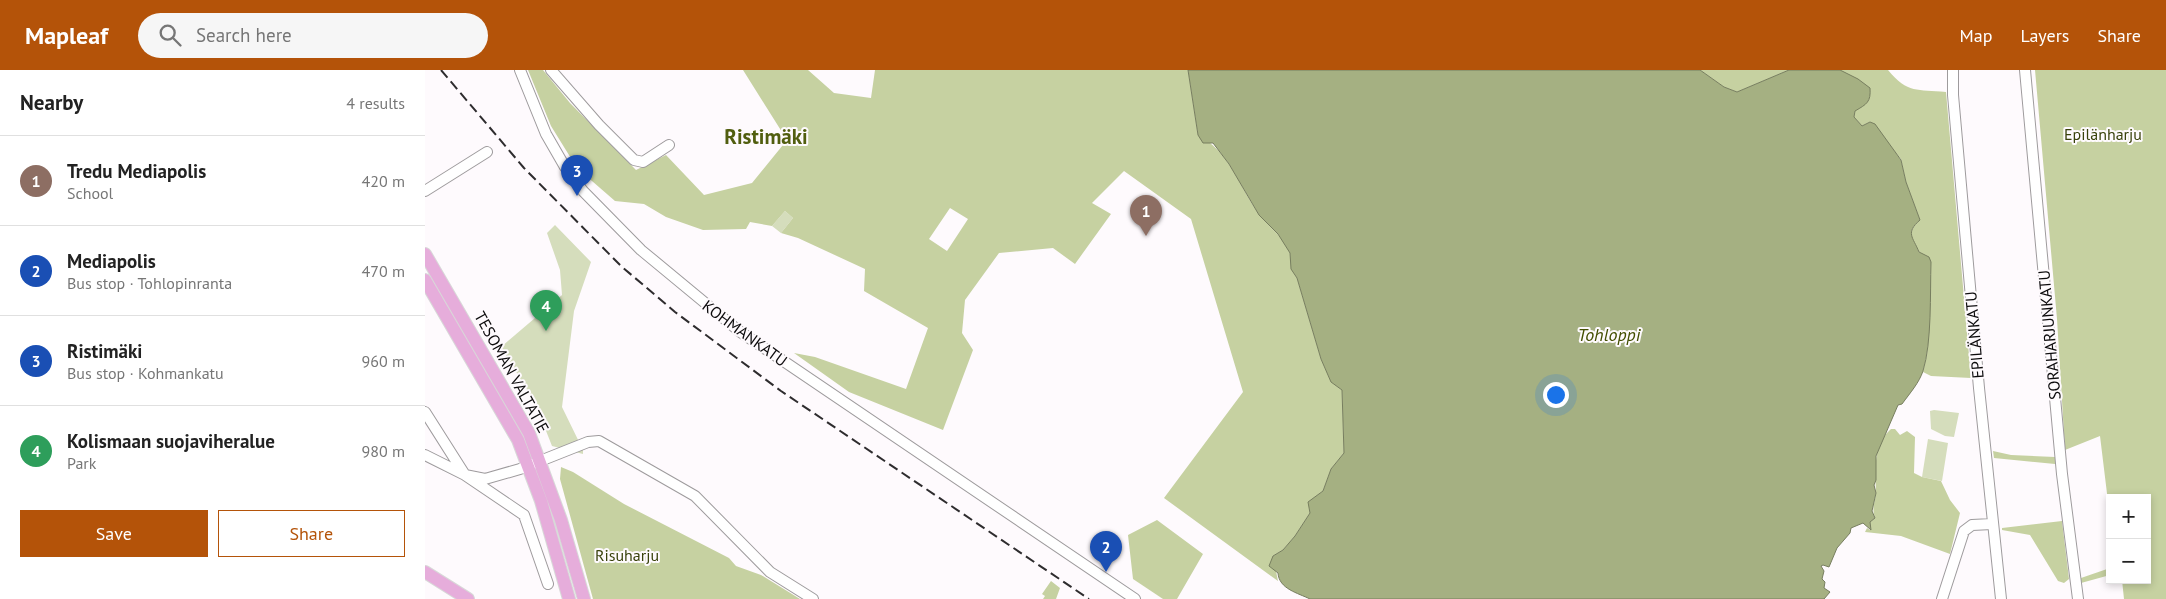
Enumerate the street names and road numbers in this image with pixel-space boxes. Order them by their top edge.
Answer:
street label: SORAHARJUNKATU [2033,269,2065,401]
street label: EPILÄNKATU [1960,291,1988,379]
street label: KOHMANKATU [699,295,791,371]
street label: TESOMAN VALTATIE [470,308,554,436]

